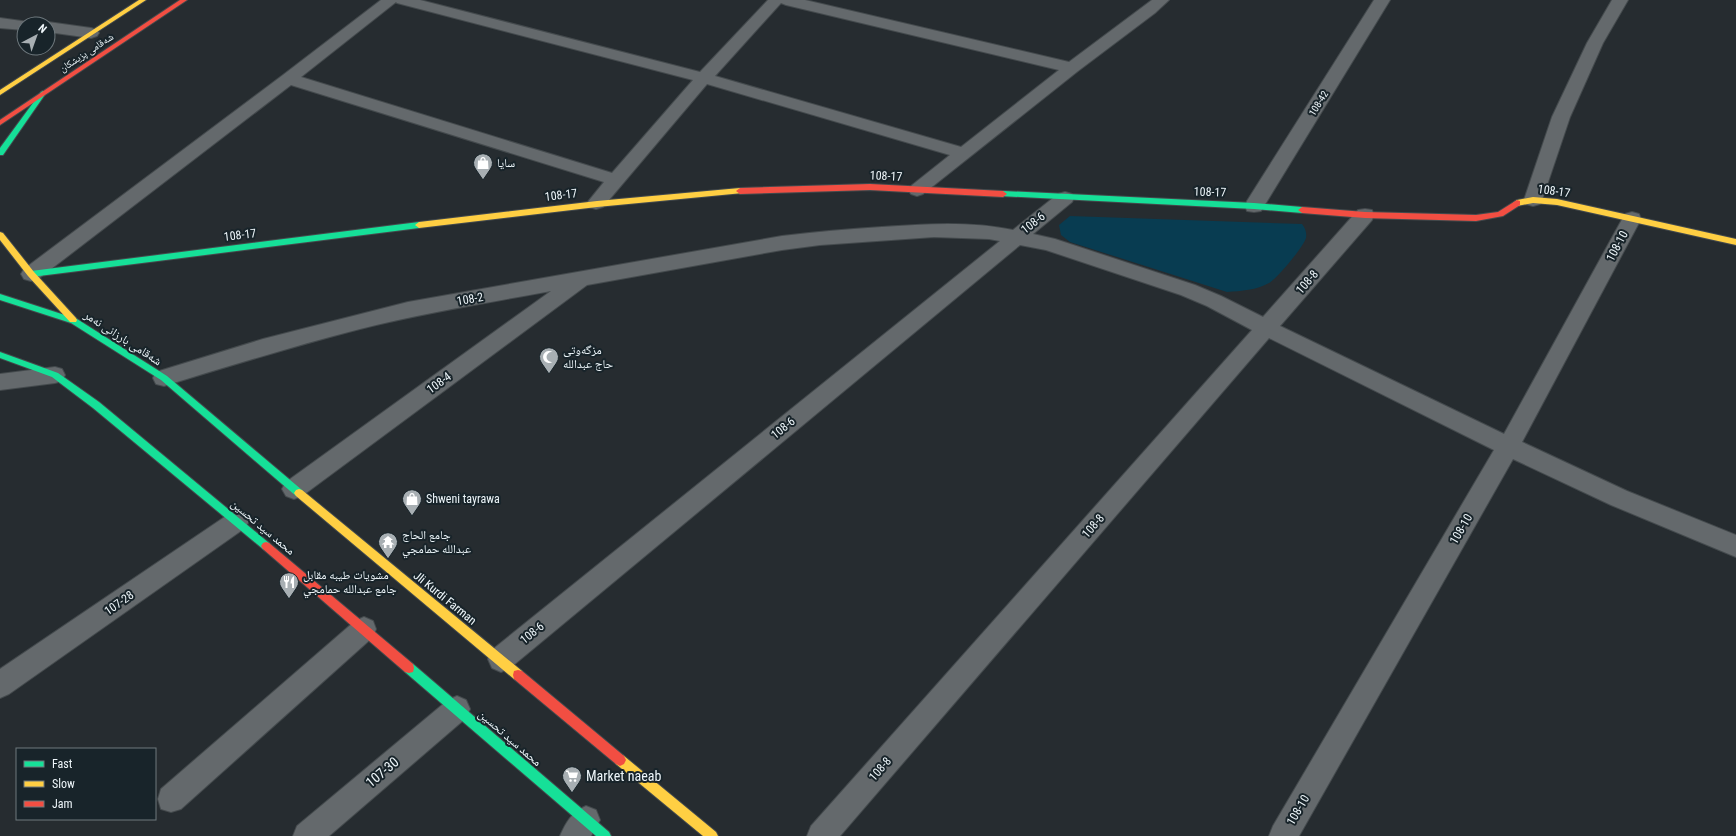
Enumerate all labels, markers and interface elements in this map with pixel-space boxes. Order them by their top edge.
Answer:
north arrow [16,16,56,56]
text: N [35,22,49,36]
street label: شەقامی پزیشکان [57,31,116,75]
street label: 108-42 [1307,89,1330,118]
shop icon: سايا [472,152,494,180]
place label: سايا [497,156,515,170]
street label: 108-17 [869,168,903,184]
street label: 108-17 [1537,182,1571,200]
street label: 108-17 [1193,184,1227,200]
street label: 108-17 [544,186,578,204]
street label: 108-6 [1018,209,1048,237]
street label: 108-17 [223,226,257,244]
street label: 108-10 [1603,228,1631,264]
street label: 108-8 [1293,267,1321,297]
street label: 108-2 [456,290,484,308]
street label: شەقامی بارزانی نەمر [81,307,164,369]
place label: مزگەوتی حاج عبدالله [563,343,613,371]
mosque icon: مزگەوتی حاج عبدالله [538,346,560,374]
street label: 108-4 [424,369,454,397]
street label: 108-6 [768,414,798,442]
shop icon: Shweni tayrawa [401,488,423,516]
place label: Shweni tayrawa [426,492,500,506]
street label: محمد سید تحسین [228,496,298,558]
street label: 108-8 [1079,511,1107,541]
street label: 108-10 [1447,511,1475,547]
place label: جامع الحاج عبدالله حمامجي [402,528,471,559]
temple icon: جامع الحاج عبدالله حمامجي [377,531,399,559]
place label: مشويات طيبه مقابل جامع عبدالله حمامجي [303,568,397,599]
street label: Jli Kurdi Farman [411,568,479,628]
restaurant icon: مشويات طيبه مقابل جامع عبدالله حمامجي [278,571,300,599]
street label: 107-28 [102,588,136,618]
street label: 108-6 [517,619,547,647]
street label: محمد سید تحسین [475,707,544,769]
legend [16,748,156,820]
street label: 107-30 [362,754,402,790]
street label: 108-8 [866,754,894,784]
text: Fast [52,757,73,771]
supermarket icon: Market naeab [561,765,583,793]
place label: Market naeab [586,768,661,784]
text: Slow [52,777,75,791]
street label: 108-10 [1284,792,1312,828]
text: Jam [52,797,73,811]

